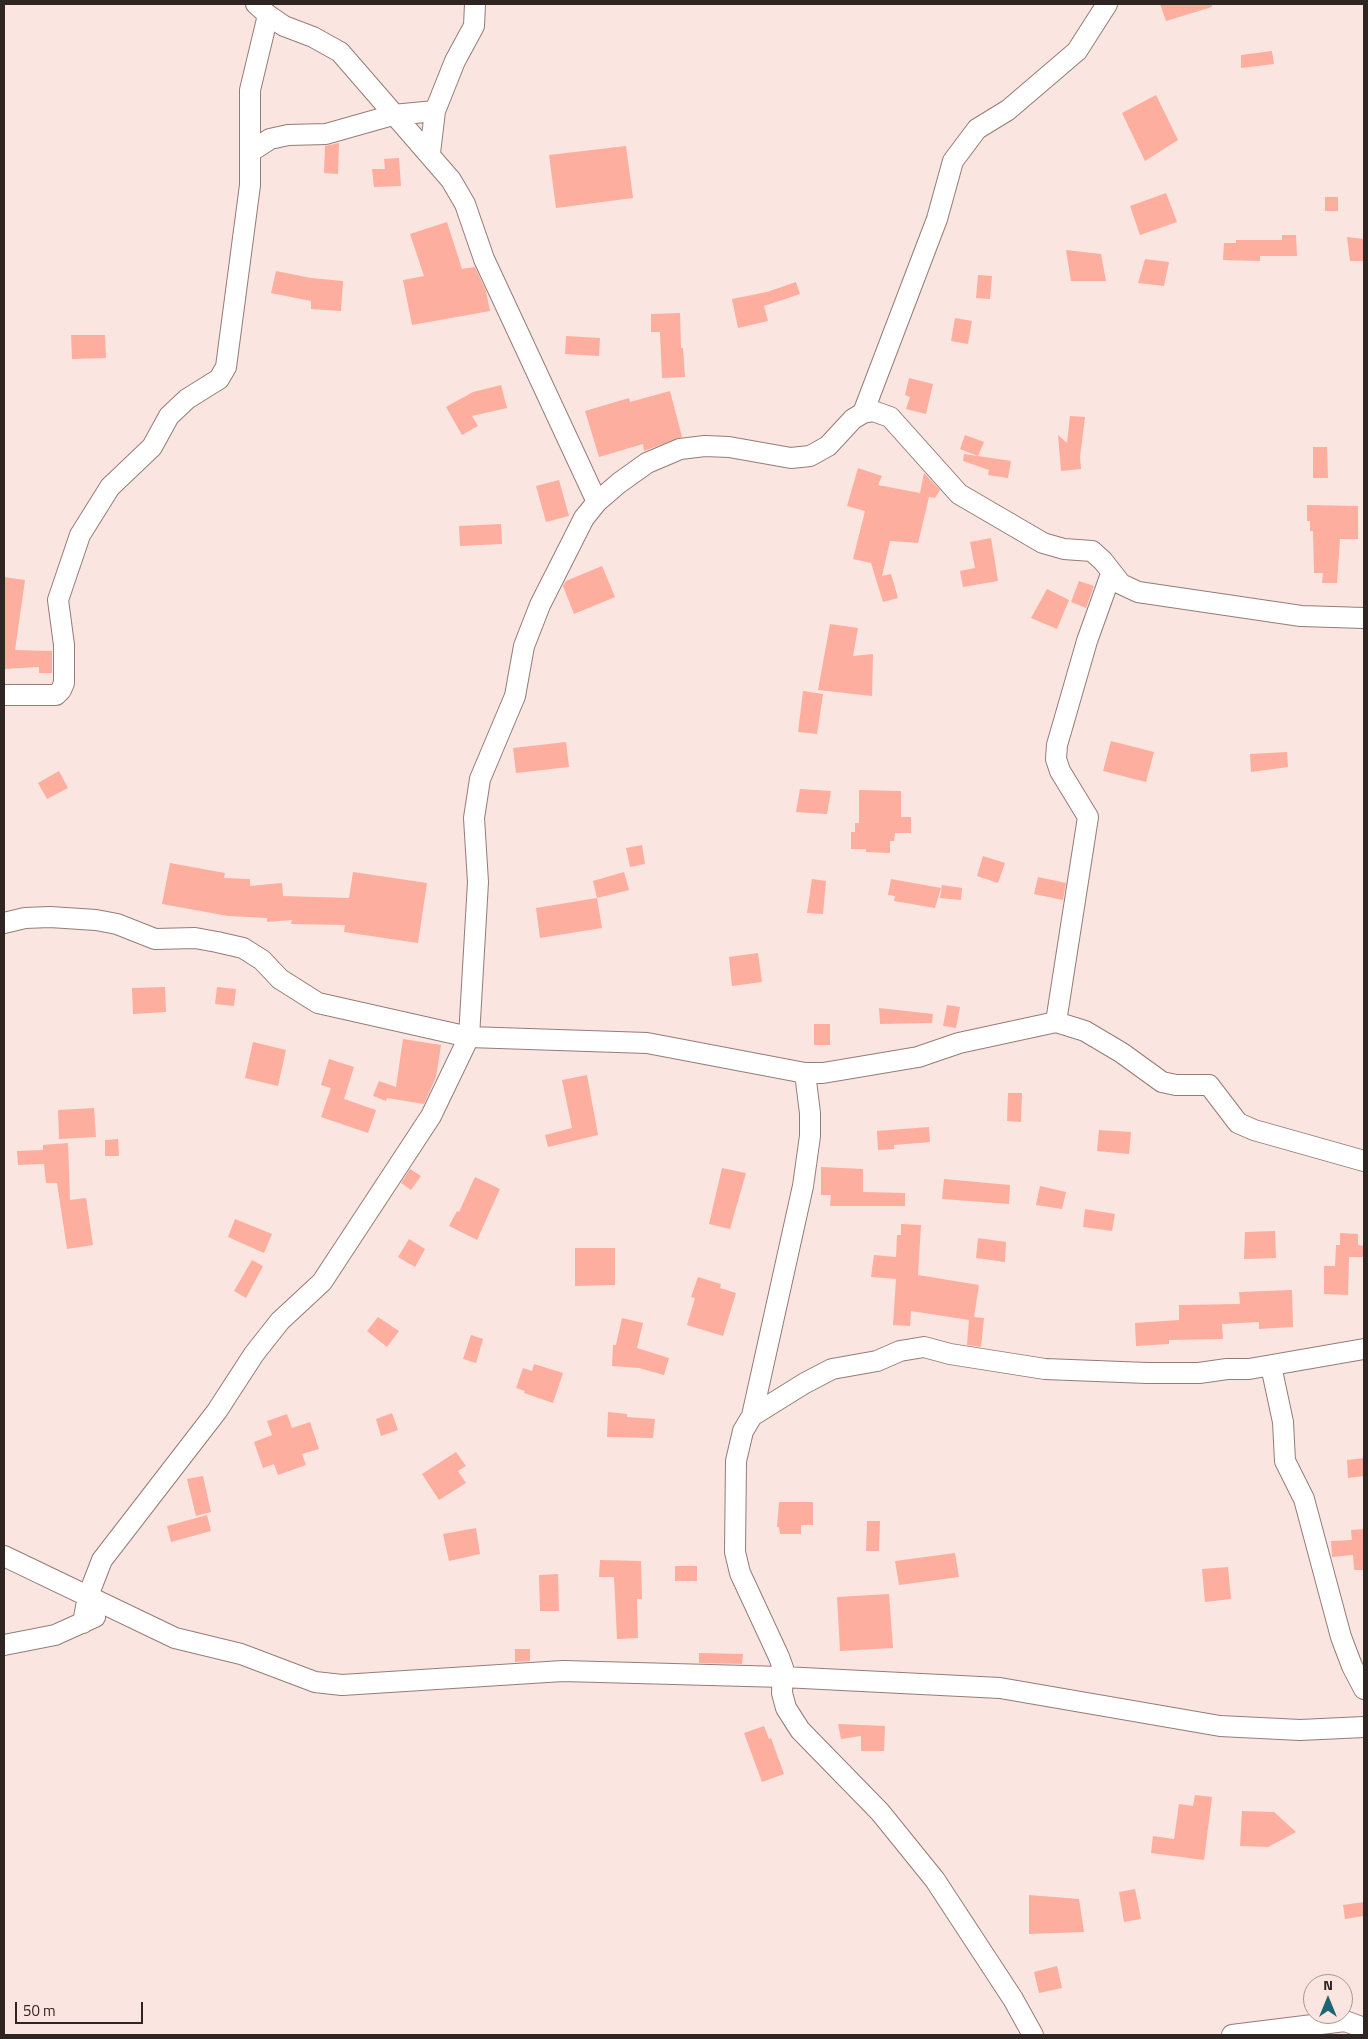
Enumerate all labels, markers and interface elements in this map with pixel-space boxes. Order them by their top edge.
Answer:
north arrow [1303,1974,1353,2024]
text: N [1323,1974,1333,1995]
scale bar [18,1992,145,2024]
text: 50 m [23,1999,56,2022]

